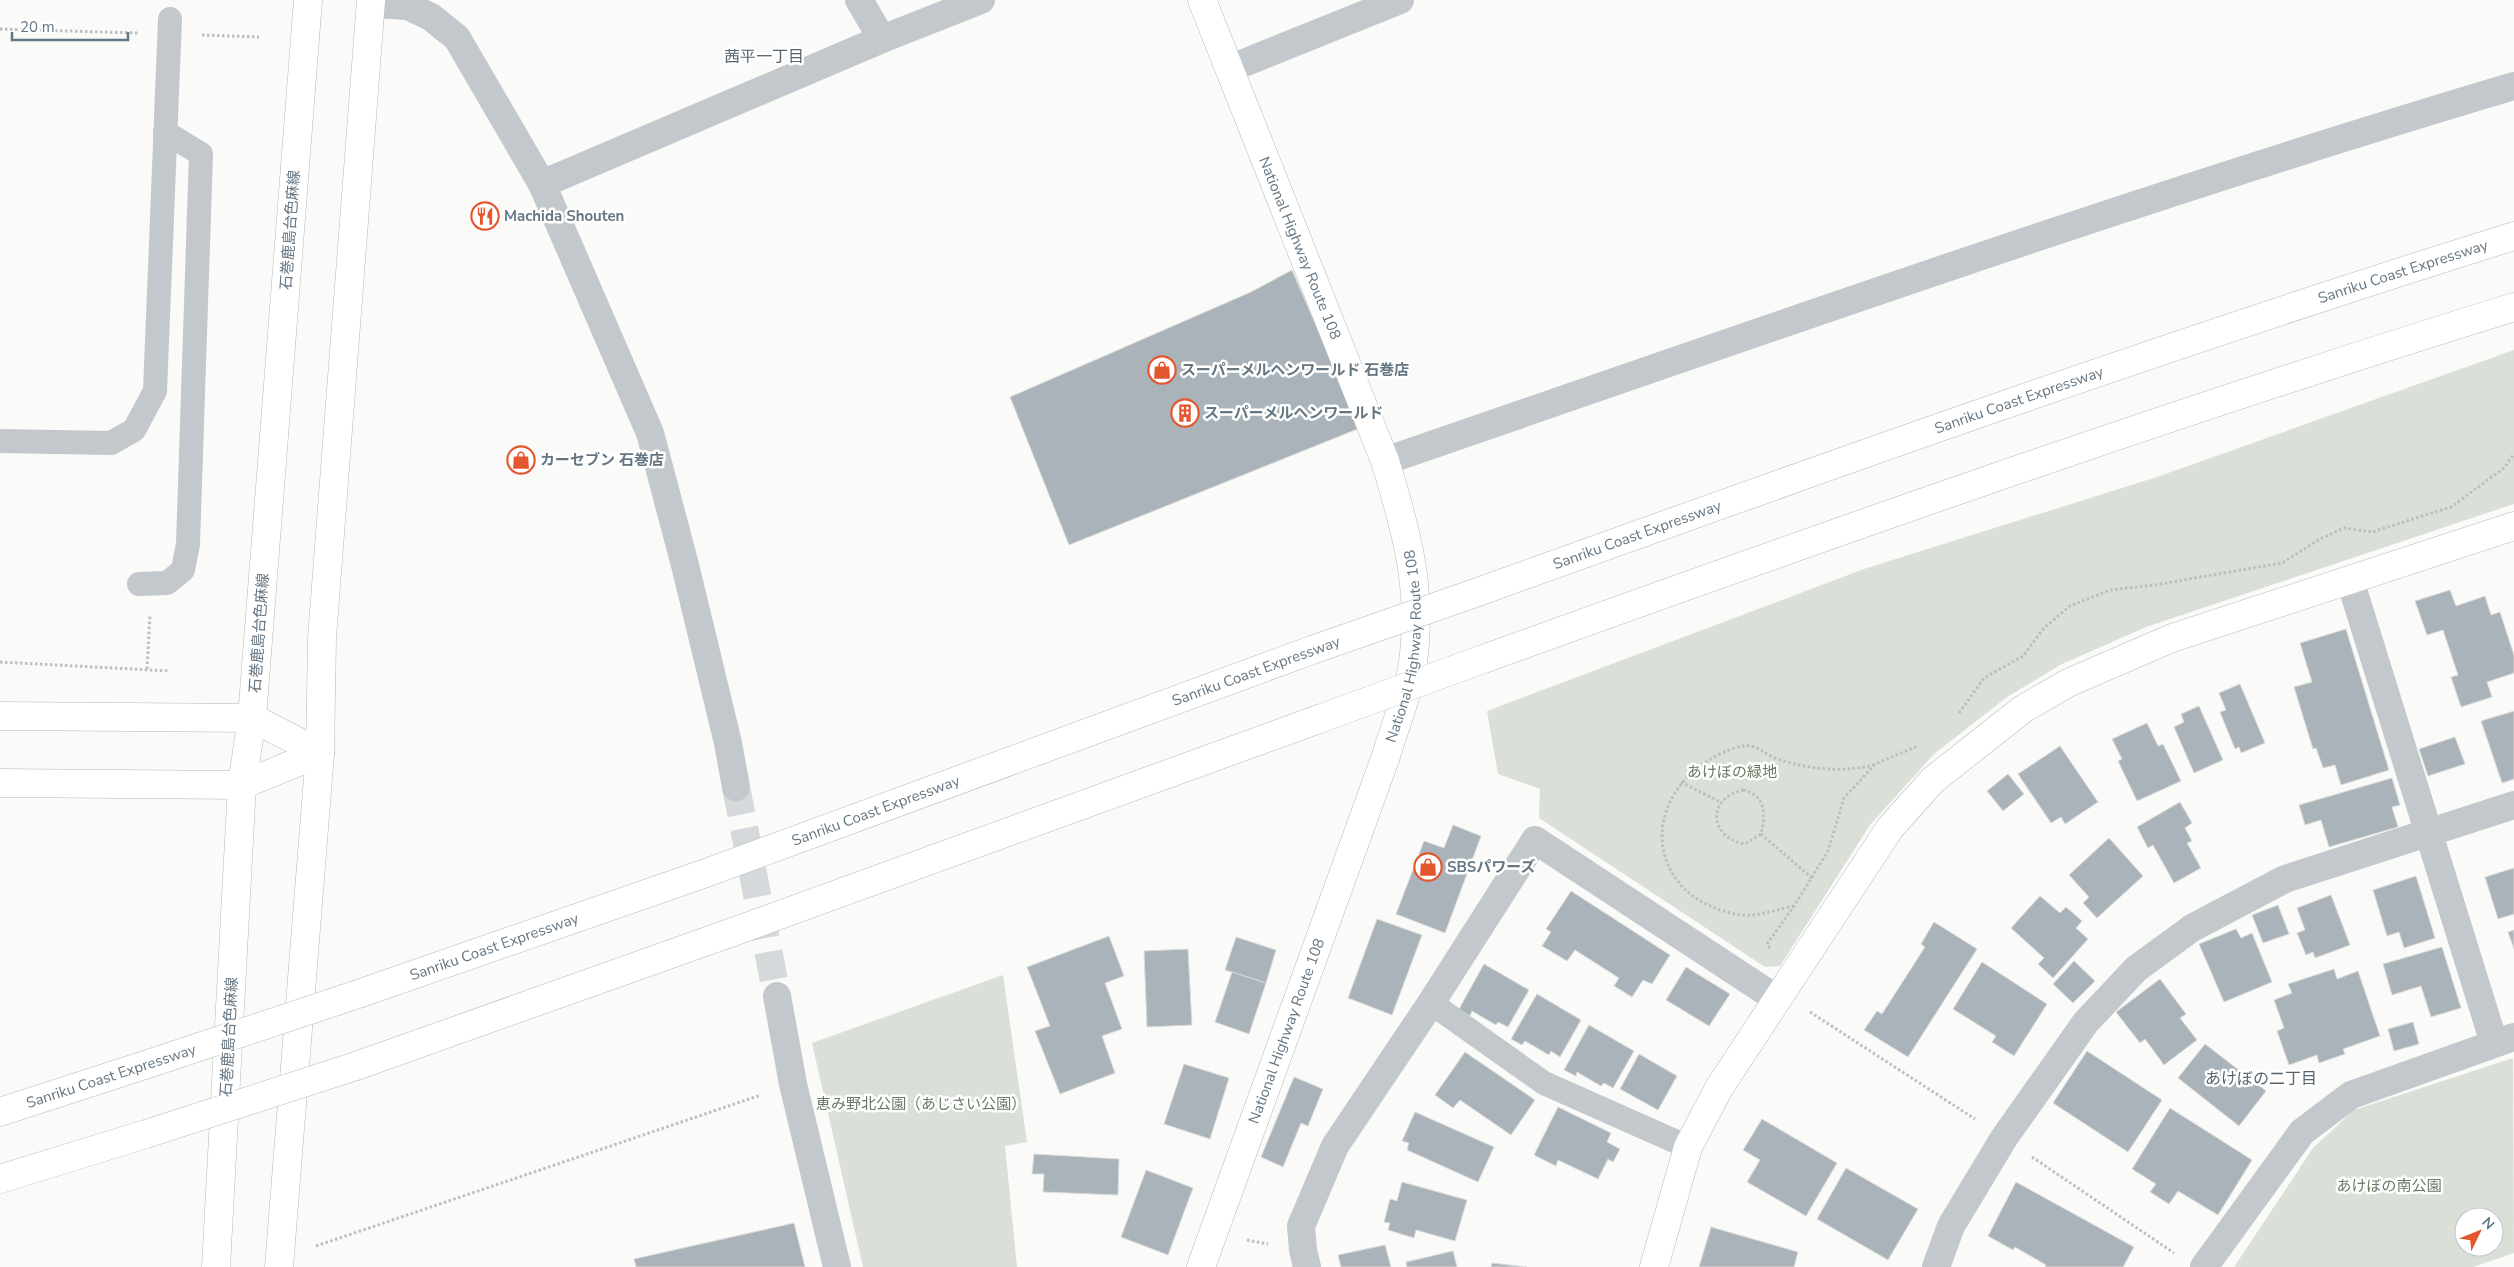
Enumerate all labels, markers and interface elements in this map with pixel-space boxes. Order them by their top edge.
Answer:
scale bar [12,10,129,42]
text: 20 m [20,17,55,37]
district label: 茜平一丁目 [724,46,804,68]
street label: National Highway Route 108 [1254,154,1346,342]
street label: 石巻鹿島台色麻線 [276,169,304,291]
restaurant icon: Machida Shouten [470,201,500,231]
place label: Machida Shouten [504,206,624,226]
street label: Sanriku Coast Expressway [2315,235,2491,308]
shop icon: スーパーメルヘンワールド 石巻店 [1147,355,1177,385]
place label: スーパーメルヘンワールド 石巻店 [1181,360,1409,380]
street label: Sanriku Coast Expressway [1932,361,2106,438]
building icon: スーパーメルヘンワールド [1170,398,1200,428]
place label: スーパーメルヘンワールド [1204,403,1383,423]
shop icon: カーセブン 石巻店 [506,445,536,475]
place label: カーセブン 石巻店 [540,450,664,470]
street label: Sanriku Coast Expressway [1550,495,1724,574]
street label: National Highway Route 108 [1381,548,1426,745]
street label: 石巻鹿島台色麻線 [245,572,273,694]
street label: Sanriku Coast Expressway [1169,631,1343,711]
park label: あけぼの緑地 [1687,762,1777,782]
street label: Sanriku Coast Expressway [789,770,963,851]
shop icon: SBSパワーズ [1413,852,1443,882]
place label: SBSパワーズ [1447,857,1536,877]
street label: Sanriku Coast Expressway [407,908,582,985]
street label: National Highway Route 108 [1244,936,1329,1126]
street label: 石巻鹿島台色麻線 [216,977,242,1097]
street label: Sanriku Coast Expressway [24,1039,199,1113]
district label: あけぼの二丁目 [2205,1068,2317,1090]
park label: 恵み野北公園（あじさい公園） [816,1094,1026,1114]
park label: あけぼの南公園 [2336,1176,2442,1196]
north arrow [2454,1207,2504,1257]
text: N [2478,1213,2499,1234]

